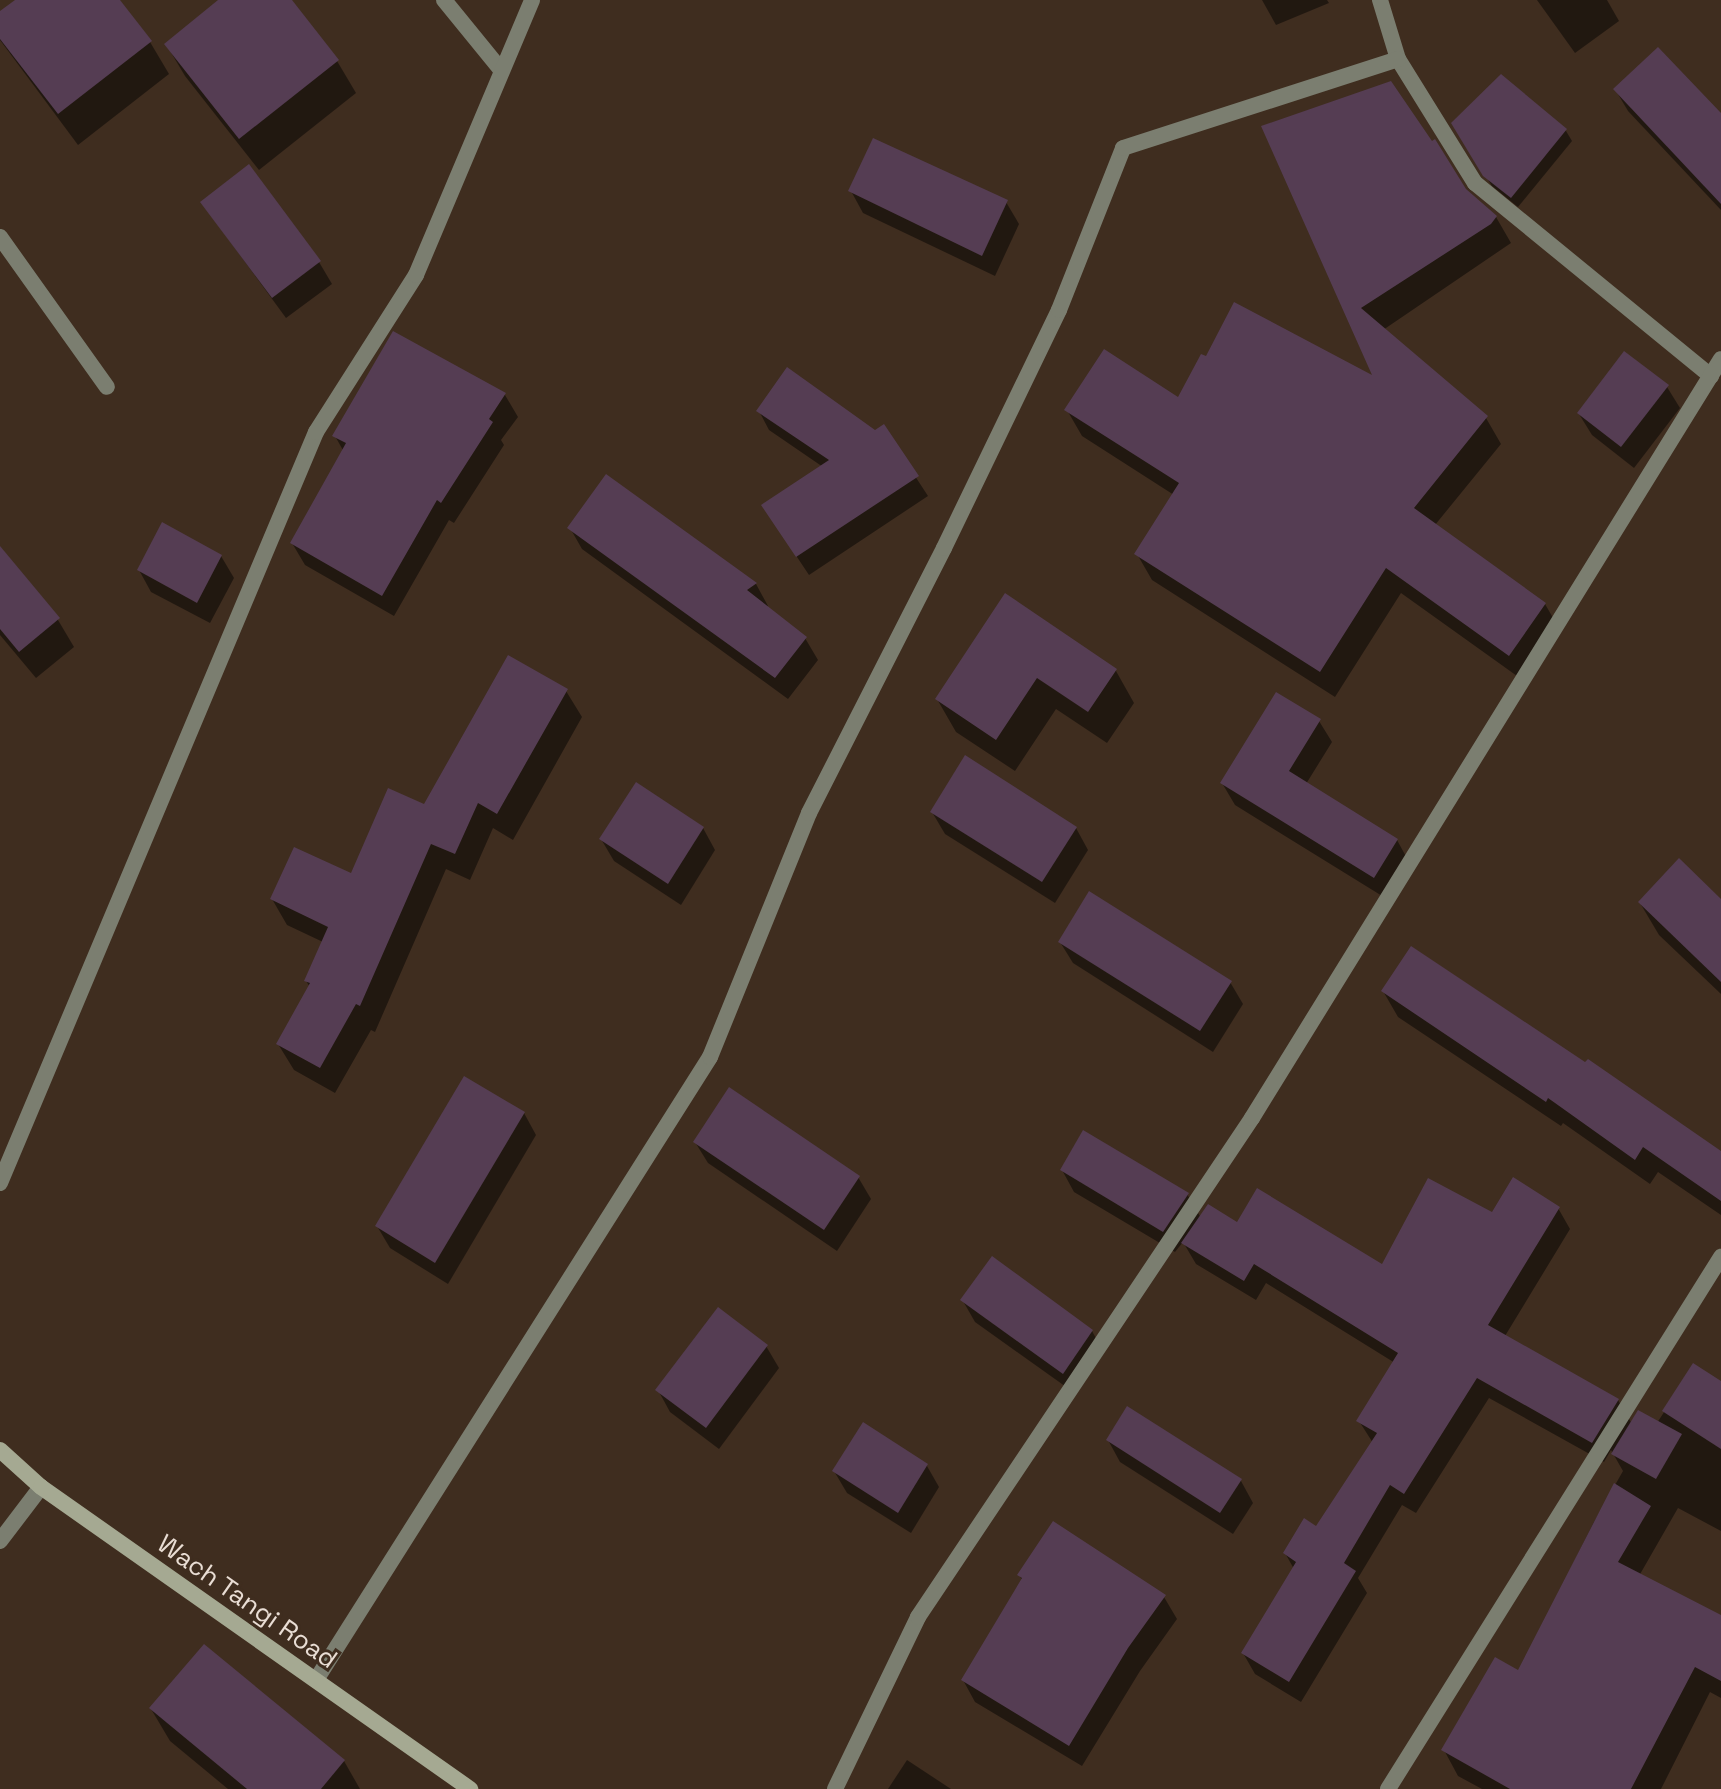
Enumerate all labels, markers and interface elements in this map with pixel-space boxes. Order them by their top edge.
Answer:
street label: Wach Tangi Road [151,1528,343,1676]

